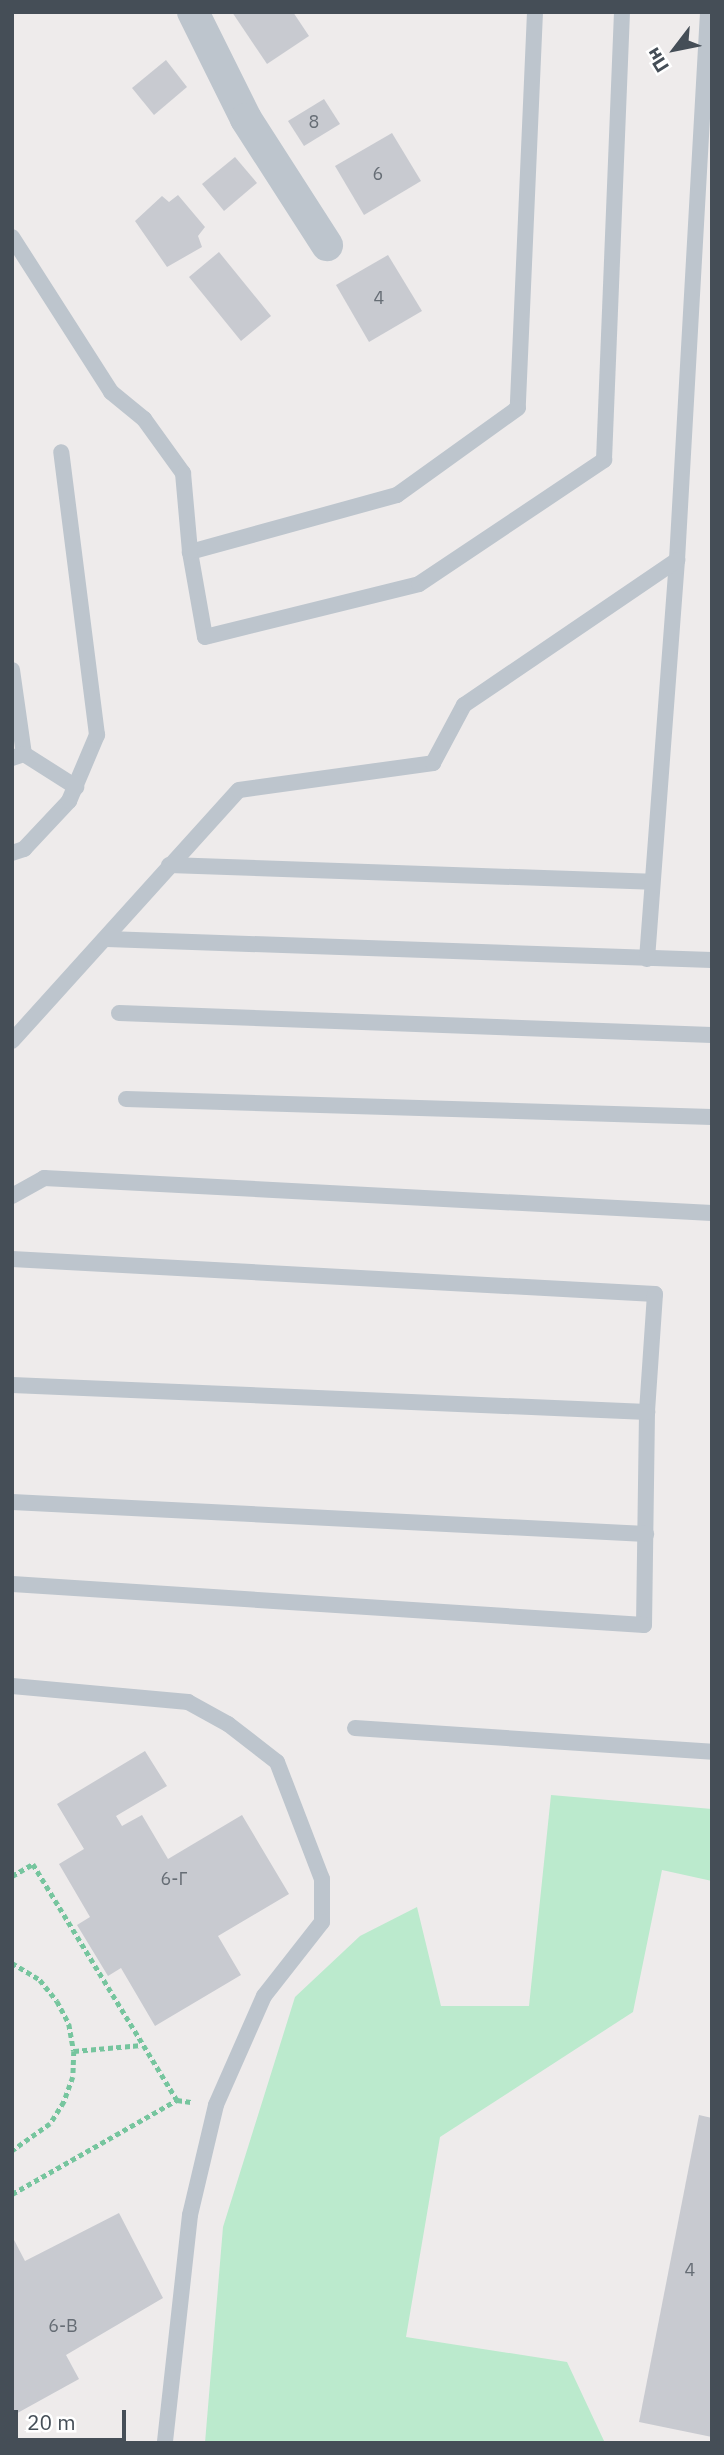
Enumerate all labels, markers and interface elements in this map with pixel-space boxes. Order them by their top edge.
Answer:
north arrow [640,14,710,84]
text: Пн [640,43,674,77]
house number: 8 [309,111,319,133]
house number: 6 [373,163,383,185]
house number: 4 [374,287,384,309]
house number: 6-Г [161,1868,187,1890]
house number: 4 [685,2259,695,2281]
house number: 6-В [48,2315,78,2337]
scale bar [18,2396,130,2440]
text: 20 m [27,2408,76,2436]

